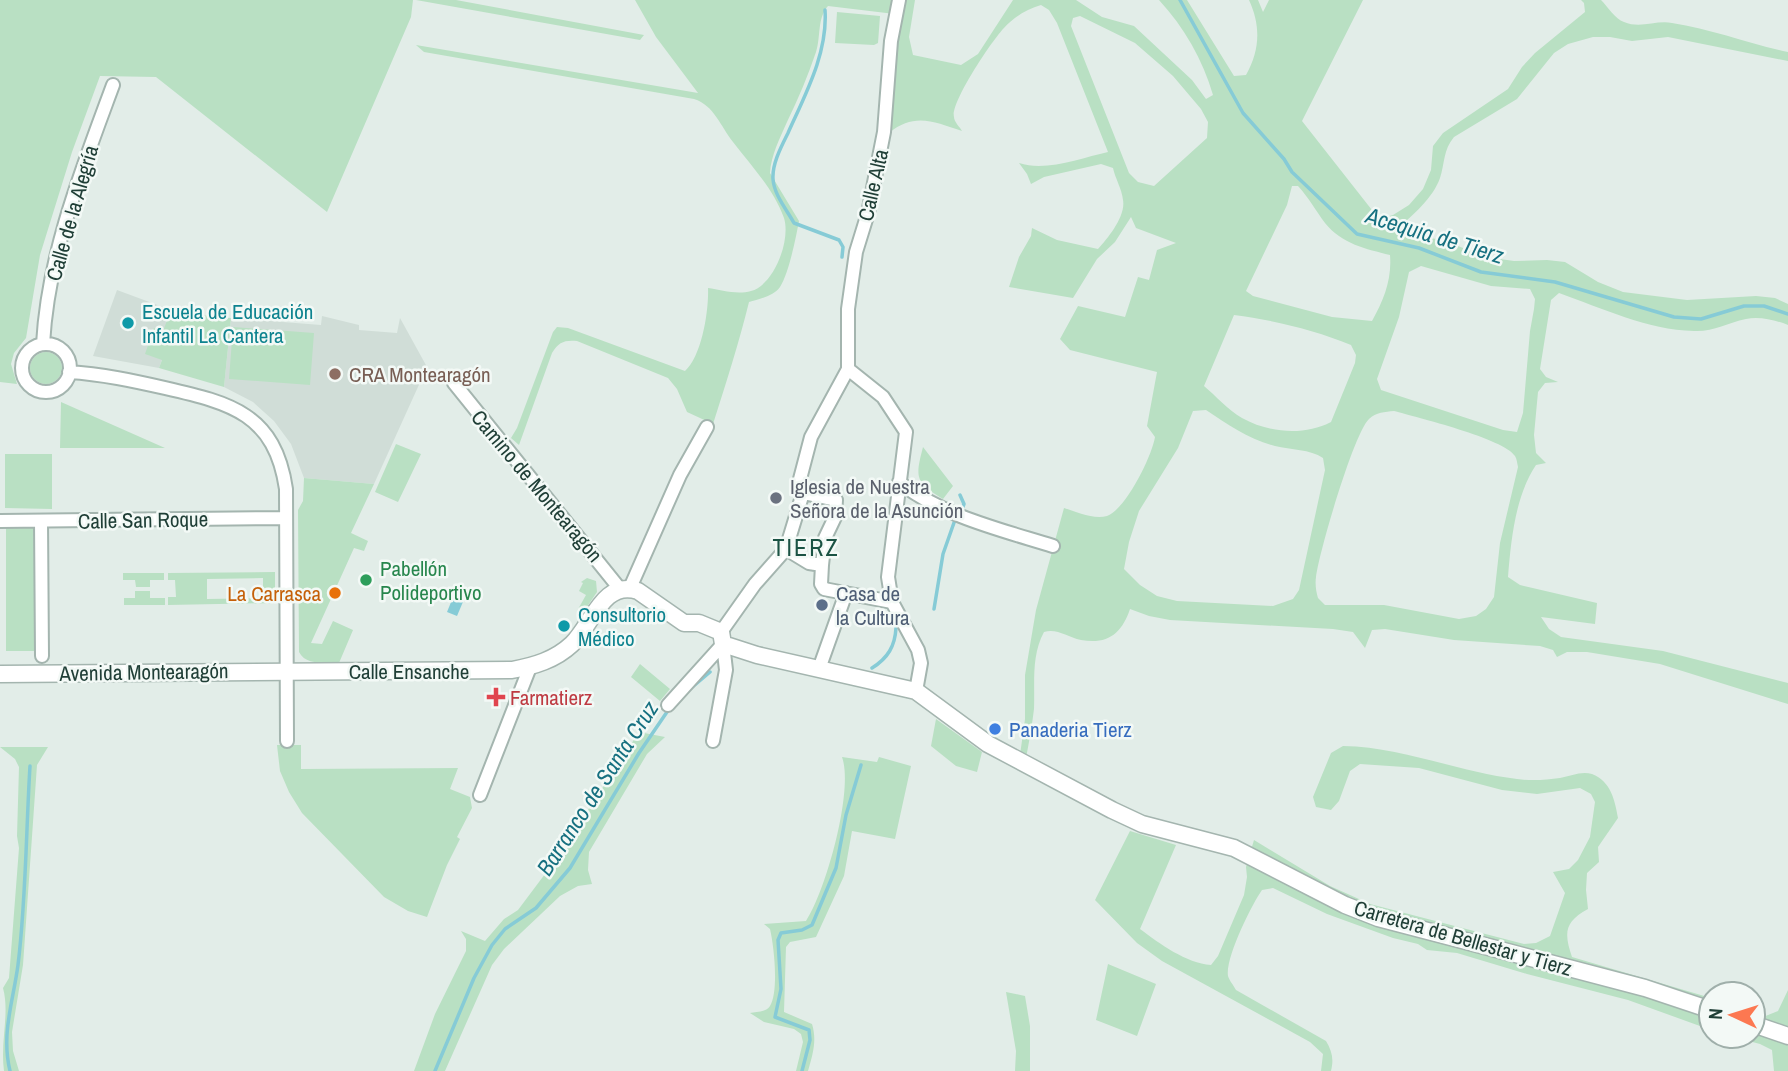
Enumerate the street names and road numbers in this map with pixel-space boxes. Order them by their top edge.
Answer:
street label: Calle de la Alegría [39,141,105,284]
street label: Calle Alta [851,146,895,224]
street label: Camino de Montearagón [465,404,609,568]
street label: Calle San Roque [78,504,208,536]
street label: Avenida Montearagón [58,656,229,688]
street label: Calle Ensanche [349,657,469,686]
street label: Carretera de Bellestar y Tierz [1351,893,1576,983]

